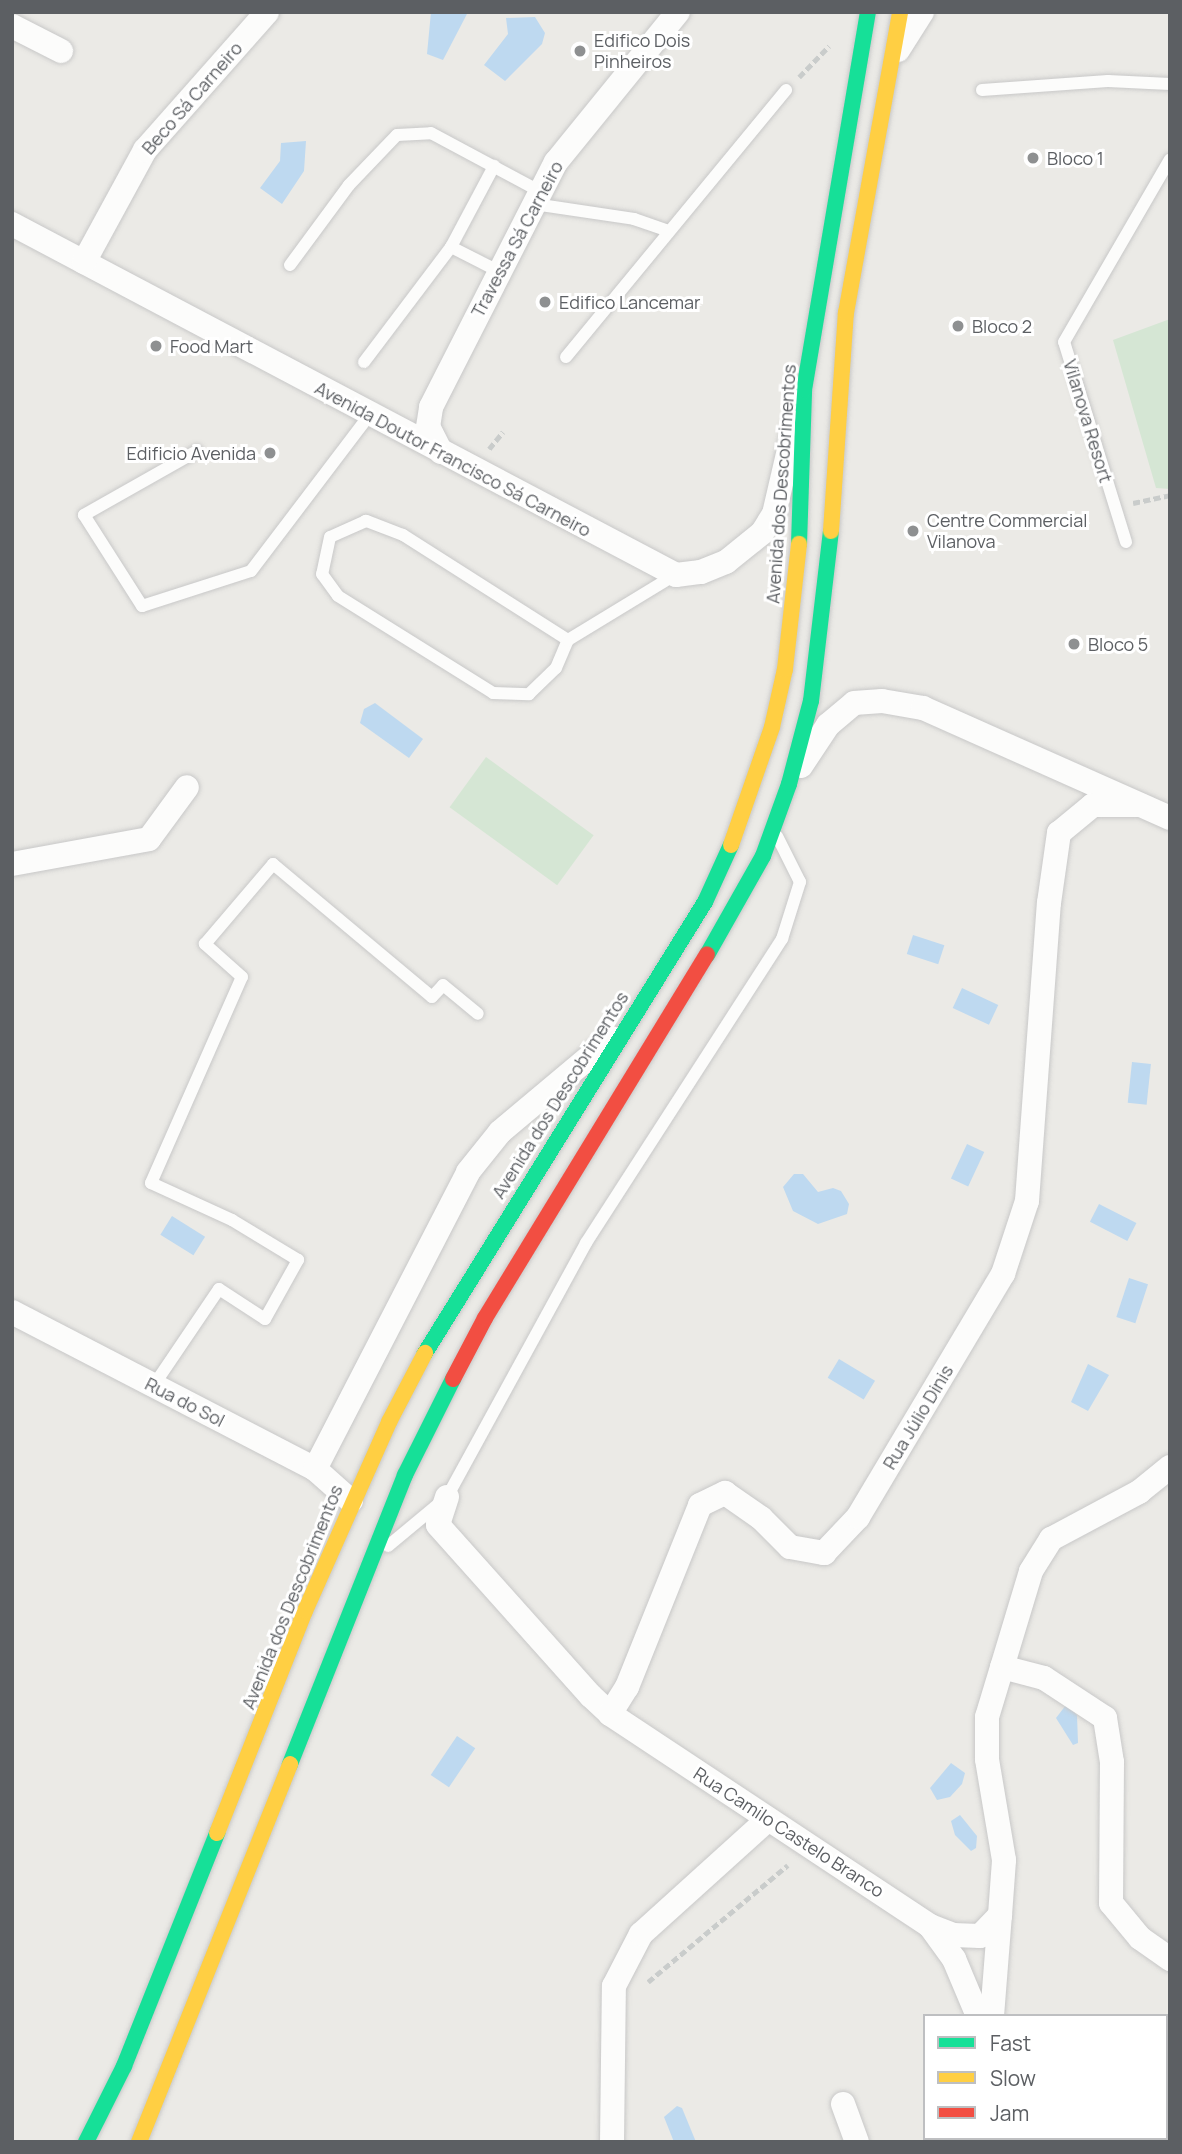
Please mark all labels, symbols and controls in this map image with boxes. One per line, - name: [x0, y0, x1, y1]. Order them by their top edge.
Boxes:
- place label: Edifico Dois Pinheiros: [594, 30, 690, 72]
- street label: Beco Sá Carneiro: [137, 37, 247, 159]
- marker: Edifico Dois Pinheiros: [572, 43, 588, 59]
- place label: Bloco 1: [1047, 147, 1104, 169]
- marker: Bloco 1: [1025, 150, 1041, 166]
- street label: Travessa Sá Carneiro: [467, 157, 567, 321]
- place label: Edifico Lancemar: [559, 291, 700, 313]
- marker: Edifico Lancemar: [537, 294, 553, 310]
- place label: Bloco 2: [972, 315, 1032, 337]
- marker: Bloco 2: [950, 318, 966, 334]
- place label: Food Mart: [170, 335, 253, 357]
- marker: Food Mart: [148, 338, 164, 354]
- street label: Vilanova Resort: [1059, 357, 1117, 485]
- street label: Avenida dos Descobrimentos: [762, 364, 800, 604]
- street label: Avenida Doutor Francisco Sá Carneiro: [311, 377, 595, 541]
- place label: Edificio Avenida: [127, 442, 256, 464]
- marker: Edificio Avenida: [262, 445, 278, 461]
- place label: Centre Commercial Vilanova: [927, 510, 1087, 552]
- marker: Centre Commercial Vilanova: [905, 523, 921, 539]
- place label: Bloco 5: [1088, 633, 1148, 655]
- marker: Bloco 5: [1066, 636, 1082, 652]
- street label: Avenida dos Descobrimentos: [487, 988, 633, 1202]
- street label: Rua Júlio Dinis: [878, 1361, 958, 1473]
- street label: Rua do Sol: [142, 1373, 228, 1431]
- street label: Avenida dos Descobrimentos: [237, 1482, 347, 1712]
- street label: Rua Camilo Castelo Branco: [690, 1762, 888, 1902]
- legend: [923, 2014, 1168, 2140]
- text: Fast: [990, 2029, 1031, 2057]
- text: Slow: [990, 2064, 1036, 2092]
- text: Jam: [990, 2099, 1029, 2127]

